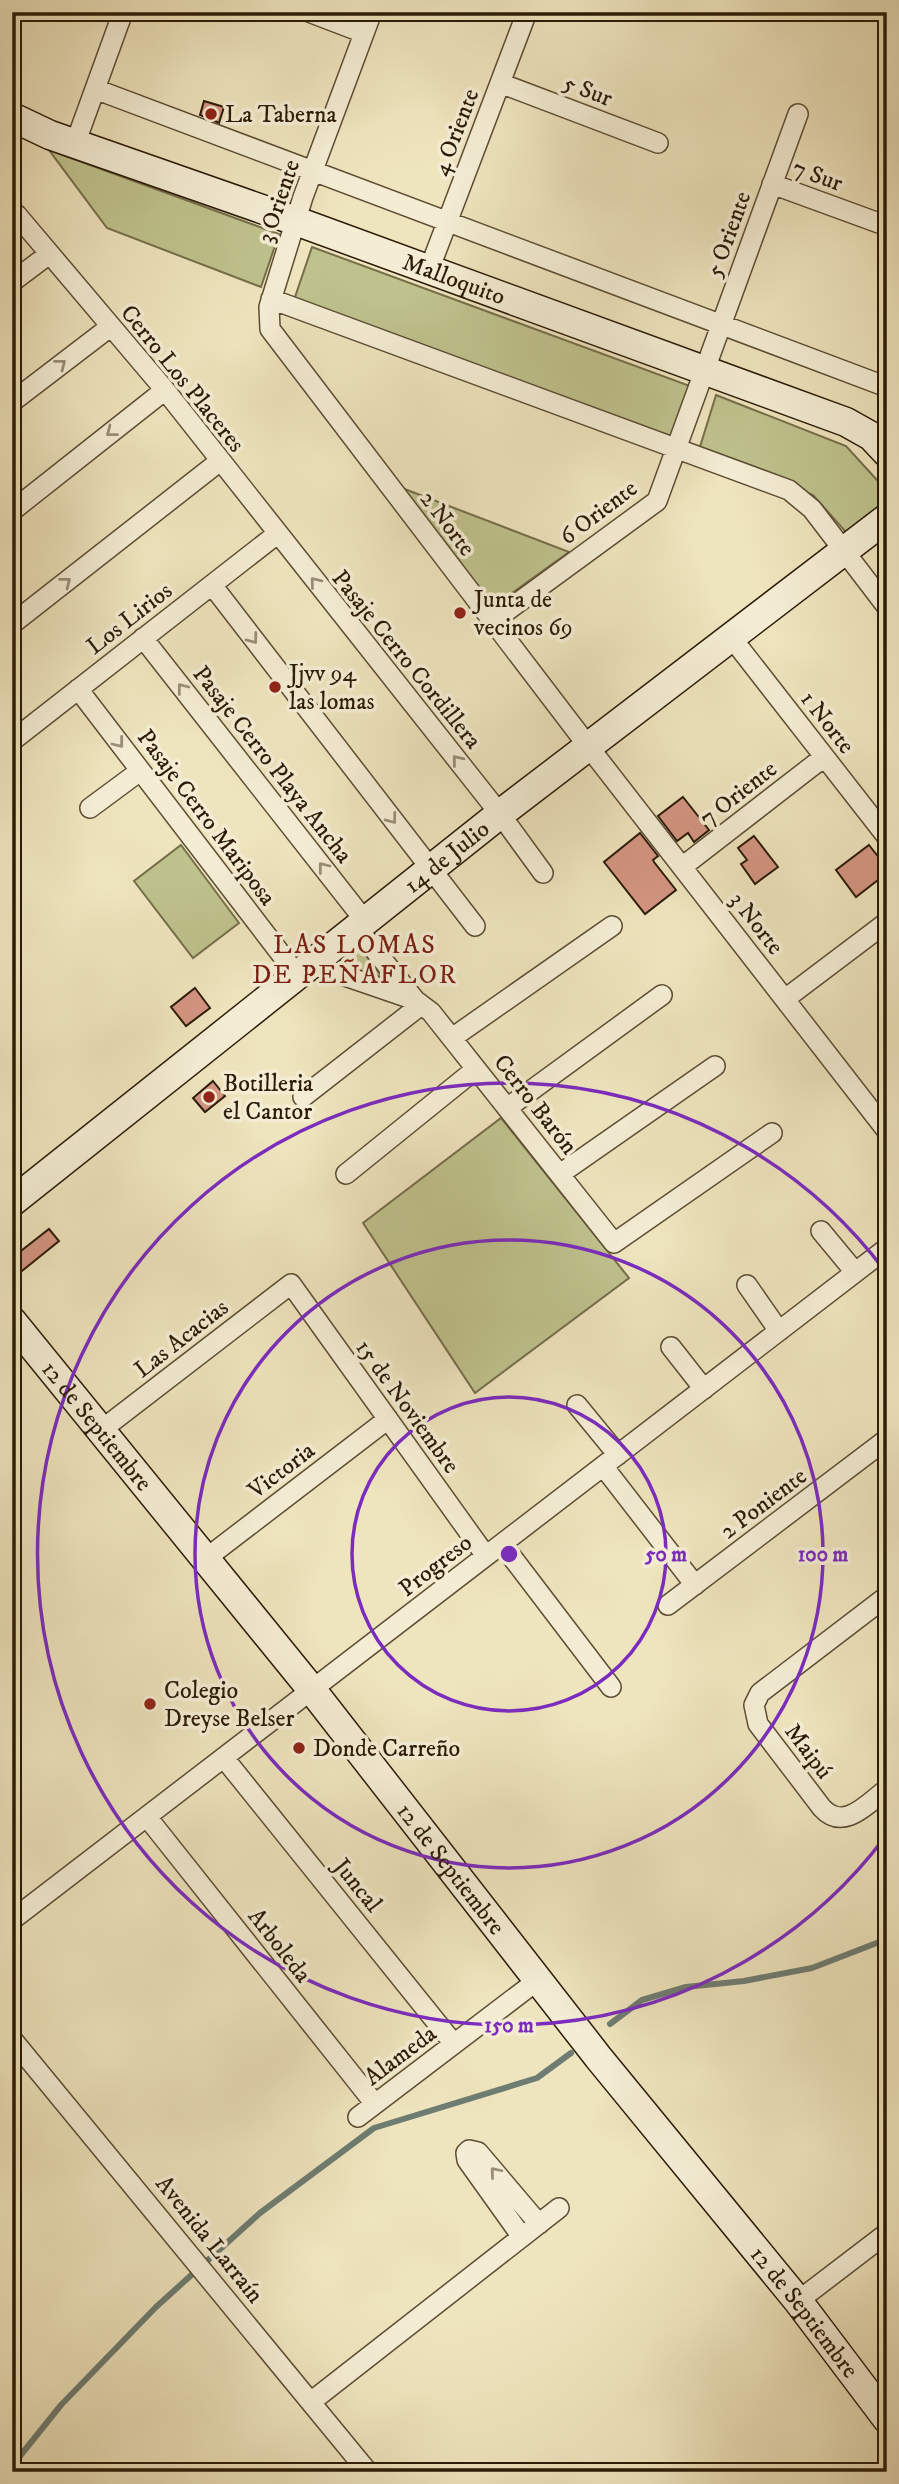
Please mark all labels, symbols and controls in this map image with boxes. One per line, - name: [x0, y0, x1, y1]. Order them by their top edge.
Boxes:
- street label: 5 Sur: [559, 68, 617, 114]
- street label: 4 Oriente: [426, 84, 486, 180]
- place label: La Taberna: [225, 100, 338, 130]
- marker: La Taberna: [203, 106, 219, 122]
- street label: 7 Sur: [789, 153, 847, 199]
- street label: 3 Oriente: [251, 156, 307, 247]
- street label: 5 Oriente: [700, 187, 758, 281]
- street label: Malloquito: [398, 247, 509, 312]
- street label: Cerro Los Placeres: [114, 299, 251, 458]
- one-way arrow: [53, 360, 66, 372]
- one-way arrow: [107, 424, 119, 437]
- street label: 6 Oriente: [554, 474, 644, 552]
- street label: 2 Norte: [413, 485, 482, 562]
- street label: Pasaje Cerro Cordillera: [325, 564, 488, 756]
- street label: Los Lirios: [81, 576, 178, 662]
- one-way arrow: [58, 577, 71, 590]
- one-way arrow: [311, 578, 324, 590]
- place label: Junta de vecinos 69: [472, 585, 573, 643]
- marker: Junta de vecinos 69: [452, 605, 468, 621]
- one-way arrow: [245, 631, 258, 644]
- place label: Jjvv 94 las lomas: [287, 659, 375, 717]
- street label: Pasaje Cerro Playa Ancha: [186, 660, 359, 870]
- marker: Jjvv 94 las lomas: [267, 679, 283, 695]
- one-way arrow: [178, 683, 191, 696]
- street label: 1 Norte: [793, 685, 861, 760]
- street label: Pasaje Cerro Mariposa: [130, 724, 283, 912]
- one-way arrow: [111, 735, 124, 748]
- street label: 7 Oriente: [694, 754, 783, 833]
- one-way arrow: [453, 756, 465, 769]
- one-way arrow: [383, 812, 396, 824]
- street label: 14 de Julio: [398, 814, 496, 900]
- one-way arrow: [318, 862, 331, 875]
- street label: 3 Norte: [722, 886, 790, 961]
- district label: LAS LOMAS DE PEÑAFLOR: [252, 929, 458, 992]
- street label: Cerro Barón: [487, 1048, 584, 1161]
- place label: Botilleria el Cantor: [223, 1069, 314, 1127]
- marker: Botilleria el Cantor: [201, 1089, 217, 1105]
- street label: Las Acacias: [129, 1293, 235, 1385]
- street label: 15 de Noviembre: [349, 1334, 466, 1479]
- street label: 12 de Septiembre: [35, 1355, 158, 1498]
- street label: Victoria: [241, 1435, 322, 1506]
- street label: 2 Poniente: [714, 1461, 813, 1546]
- street label: Progreso: [393, 1528, 478, 1604]
- centre of rings: [497, 1542, 521, 1566]
- text: 50 m: [644, 1542, 687, 1568]
- text: 100 m: [798, 1542, 848, 1568]
- place label: Colegio Dreyse Belser: [164, 1676, 295, 1734]
- marker: Colegio Dreyse Belser: [142, 1696, 158, 1712]
- street label: Maipú: [778, 1718, 839, 1785]
- place label: Donde Carreño: [313, 1734, 460, 1764]
- marker: Donde Carreño: [291, 1740, 307, 1756]
- street label: 12 de Septiembre: [390, 1797, 511, 1941]
- street label: Juncal: [325, 1851, 389, 1919]
- street label: Arboleda: [241, 1902, 318, 1989]
- text: 150 m: [484, 2013, 534, 2039]
- street label: Alameda: [359, 2018, 443, 2093]
- one-way arrow: [491, 2167, 503, 2180]
- street label: Avenida Larraín: [149, 2170, 270, 2310]
- street label: 12 de Septiembre: [743, 2240, 865, 2384]

